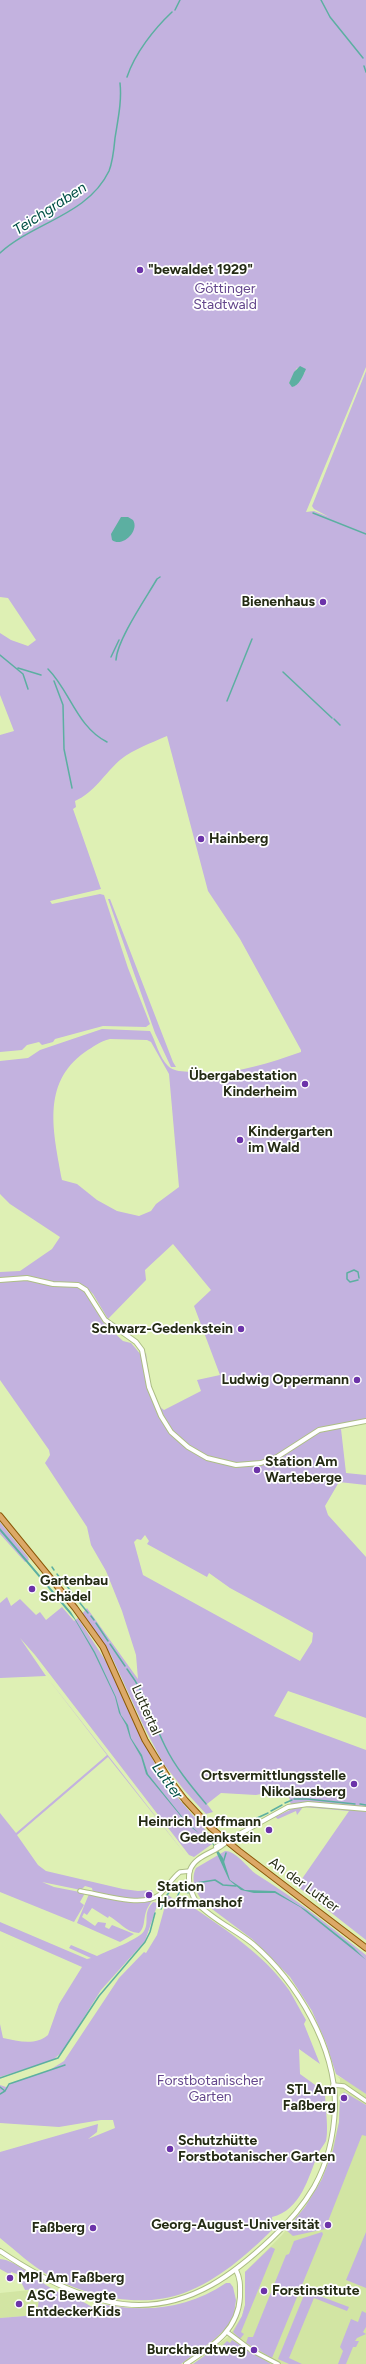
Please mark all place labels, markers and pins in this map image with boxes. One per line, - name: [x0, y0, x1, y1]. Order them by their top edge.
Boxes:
- place label: "bewaldet 1929": [148, 262, 253, 278]
- marker: "bewaldet 1929": [135, 265, 145, 275]
- place label: Bienenhaus: [241, 594, 315, 610]
- marker: Bienenhaus: [318, 597, 328, 607]
- place label: Hainberg: [209, 831, 268, 847]
- marker: Hainberg: [196, 834, 206, 844]
- place label: Übergabestation Kinderheim: [189, 1068, 297, 1100]
- marker: Übergabestation Kinderheim: [300, 1079, 310, 1089]
- place label: Kindergarten im Wald: [248, 1124, 333, 1156]
- marker: Kindergarten im Wald: [235, 1135, 245, 1145]
- place label: Schwarz-Gedenkstein: [91, 1321, 233, 1337]
- marker: Schwarz-Gedenkstein: [236, 1324, 246, 1334]
- place label: Ludwig Oppermann: [222, 1372, 349, 1388]
- marker: Ludwig Oppermann: [352, 1375, 362, 1385]
- place label: Station Am Warteberge: [265, 1454, 342, 1486]
- marker: Station Am Warteberge: [252, 1465, 262, 1475]
- place label: Gartenbau Schädel: [40, 1573, 108, 1606]
- marker: Gartenbau Schädel: [27, 1584, 37, 1594]
- place label: Ortsvermittlungsstelle Nikolausberg: [201, 1768, 346, 1800]
- marker: Ortsvermittlungsstelle Nikolausberg: [349, 1779, 359, 1789]
- place label: Heinrich Hoffmann Gedenkstein: [138, 1814, 261, 1846]
- marker: Heinrich Hoffmann Gedenkstein: [264, 1825, 274, 1835]
- place label: Station Hoffmanshof: [157, 1879, 242, 1912]
- marker: Station Hoffmanshof: [144, 1890, 154, 1900]
- place label: STL Am Faßberg: [283, 2082, 336, 2114]
- marker: STL Am Faßberg: [339, 2093, 349, 2103]
- place label: Schutzhütte Forstbotanischer Garten: [178, 2133, 335, 2166]
- marker: Schutzhütte Forstbotanischer Garten: [165, 2144, 175, 2154]
- place label: Georg-August-Universität: [151, 2217, 320, 2233]
- place label: Faßberg: [32, 2220, 85, 2236]
- marker: Georg-August-Universität: [323, 2220, 333, 2230]
- marker: Faßberg: [88, 2223, 98, 2233]
- place label: MPI Am Faßberg: [18, 2270, 124, 2286]
- marker: MPI Am Faßberg: [5, 2273, 15, 2283]
- place label: Forstinstitute: [272, 2283, 360, 2299]
- marker: Forstinstitute: [259, 2286, 269, 2296]
- place label: ASC Bewegte EntdeckerKids: [27, 2288, 121, 2320]
- marker: ASC Bewegte EntdeckerKids: [14, 2299, 24, 2309]
- place label: Burckhardtweg: [147, 2342, 246, 2358]
- marker: Burckhardtweg: [249, 2345, 259, 2355]

